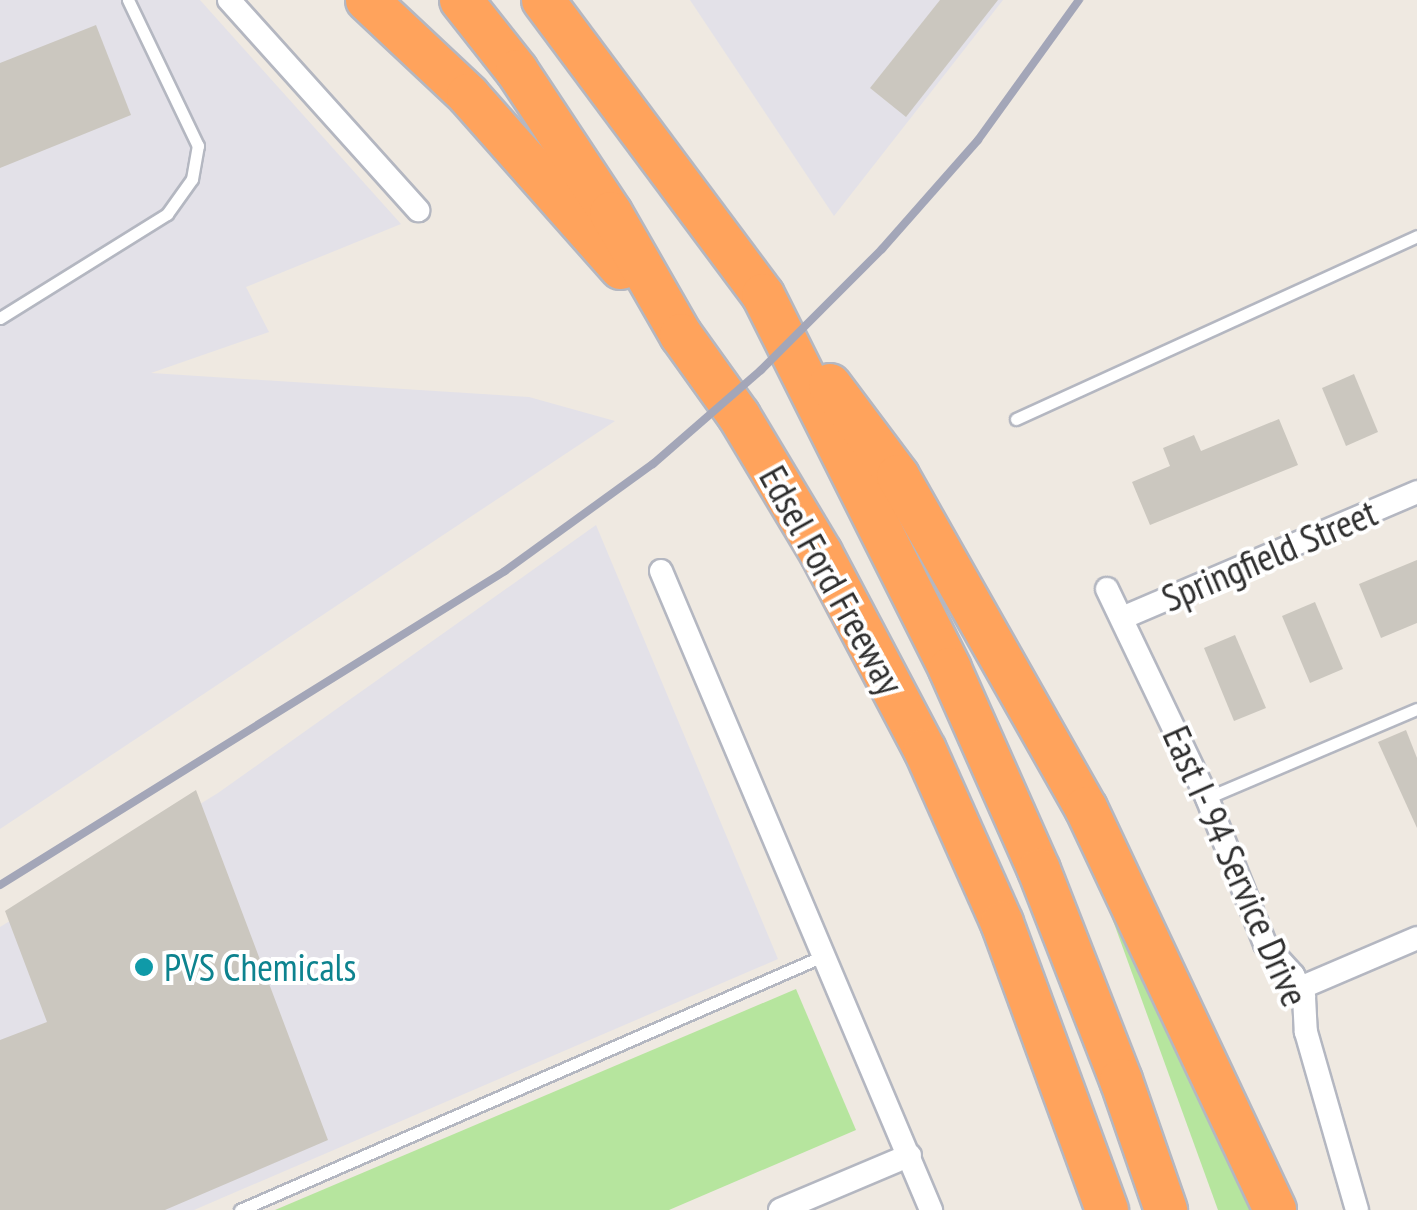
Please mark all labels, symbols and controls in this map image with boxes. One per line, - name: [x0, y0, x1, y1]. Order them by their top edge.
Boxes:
- street label: Edsel Ford Freeway: [750, 458, 914, 702]
- street label: Springfield Street: [1155, 489, 1383, 621]
- street label: East I- 94 Service Drive: [1153, 718, 1319, 1014]
- place label: PVS Chemicals: [164, 944, 356, 990]
- marker: PVS Chemicals: [133, 956, 155, 978]

